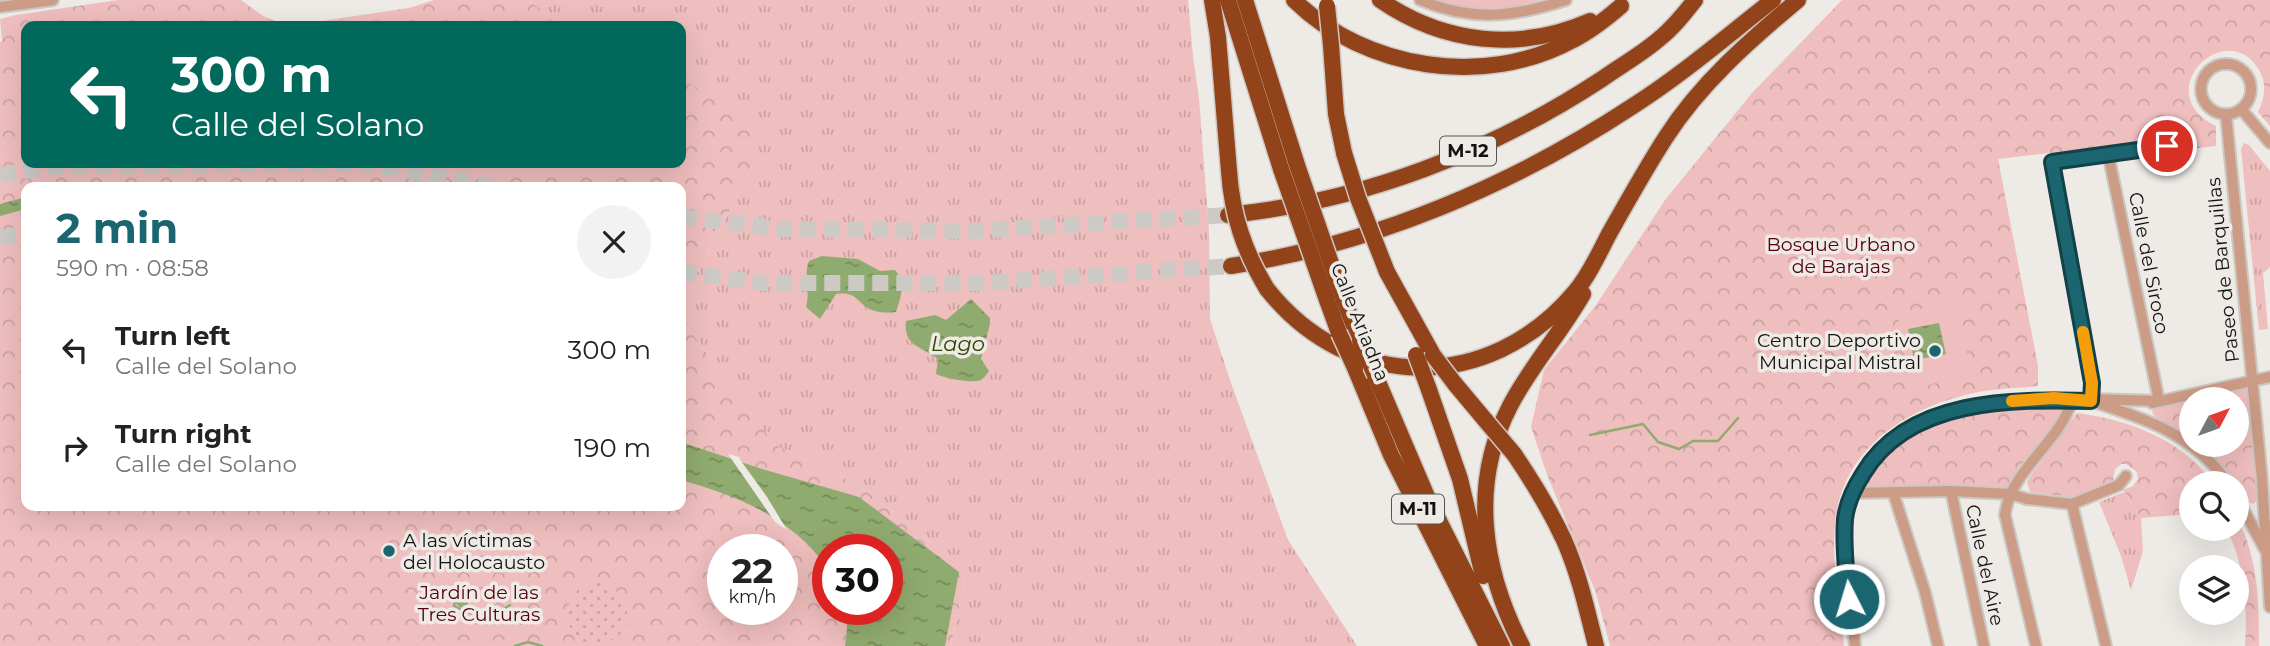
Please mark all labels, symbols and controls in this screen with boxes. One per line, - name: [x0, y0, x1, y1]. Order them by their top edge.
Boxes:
- text: 300 m: [171, 45, 332, 104]
- icon: left: [56, 49, 147, 140]
- text: Calle del Solano: [171, 105, 424, 144]
- pin: [2137, 116, 2197, 176]
- icon: arrive: [2148, 127, 2186, 165]
- road number: M-12: [1440, 136, 1496, 166]
- street label: Paseo de Barquillas: [2202, 176, 2244, 364]
- street label: Calle del Siroco: [2124, 190, 2174, 336]
- text: 2 min: [56, 202, 178, 254]
- button: close: [577, 205, 651, 279]
- park label: Bosque Urbano de Barajas: [1767, 233, 1916, 278]
- text: 590 m · 08:58: [56, 254, 209, 282]
- street label: Calle Ariadna: [1326, 259, 1394, 385]
- text: Turn left: [115, 320, 231, 352]
- place label: Centro Deportivo Municipal Mistral: [1757, 329, 1921, 374]
- icon: left: [56, 331, 94, 369]
- water label: Lago: [931, 331, 985, 356]
- text: 300 m: [568, 334, 651, 366]
- marker: Centro Deportivo Municipal Mistral: [1927, 343, 1943, 359]
- text: Calle del Solano: [115, 352, 297, 380]
- north arrow: [2179, 387, 2249, 457]
- map controls: [2179, 387, 2249, 625]
- text: Turn right: [115, 418, 251, 450]
- icon: right: [56, 429, 94, 467]
- text: 190 m: [574, 432, 651, 464]
- text: Calle del Solano: [115, 450, 297, 478]
- button: search: [2179, 471, 2249, 541]
- road number: M-11: [1392, 494, 1444, 524]
- street label: Calle del Aire: [1961, 502, 2009, 628]
- place label: A las víctimas del Holocausto: [403, 529, 545, 574]
- speed limit sign: 30: [812, 534, 903, 625]
- marker: A las víctimas del Holocausto: [381, 543, 397, 559]
- text: 22: [732, 549, 773, 592]
- button: layers: [2179, 555, 2249, 625]
- position arrow: [1812, 562, 1886, 636]
- park label: Jardín de las Tres Culturas: [418, 581, 540, 626]
- text: km/h: [728, 586, 777, 608]

